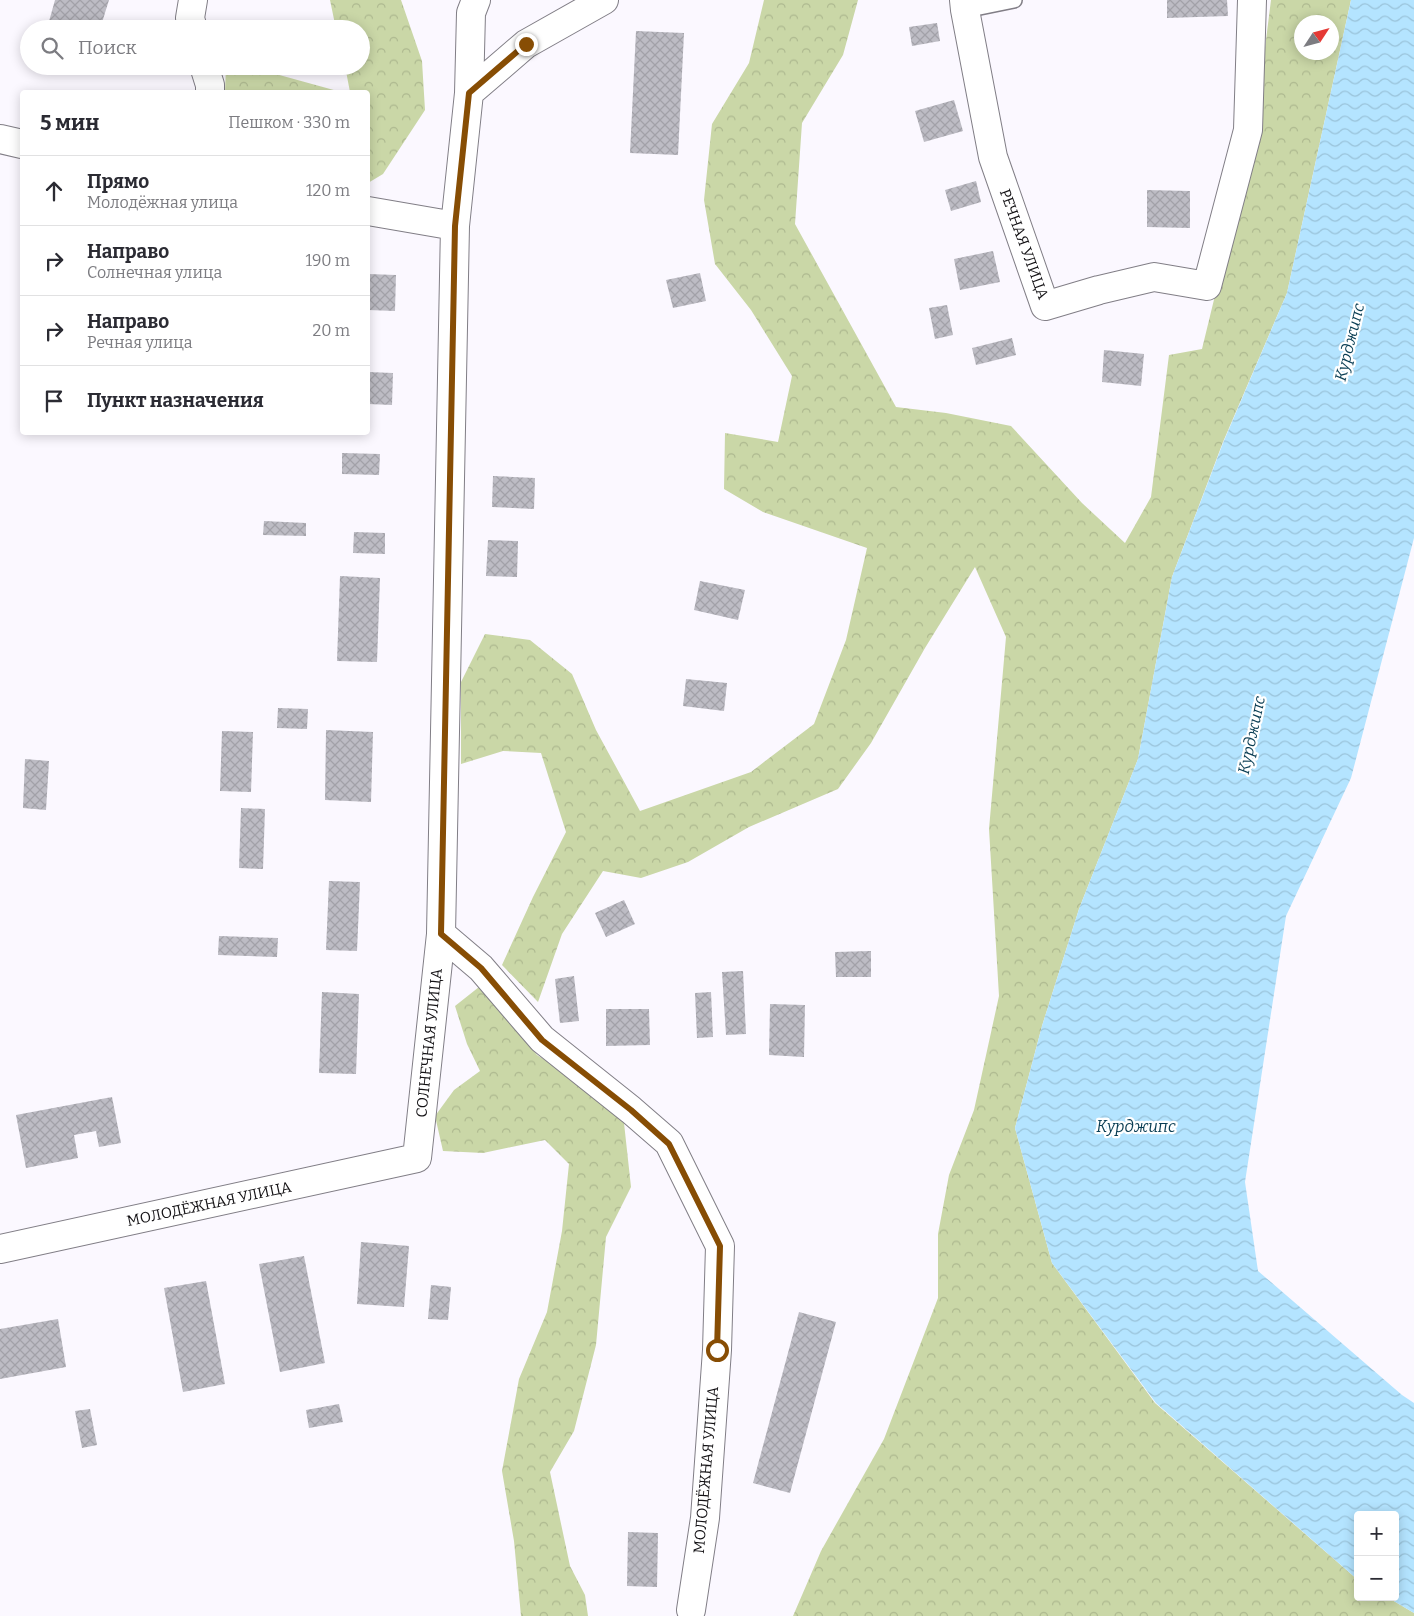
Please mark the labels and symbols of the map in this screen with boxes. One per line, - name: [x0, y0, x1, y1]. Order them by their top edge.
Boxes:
- north arrow: [1294, 15, 1339, 60]
- route end: [515, 33, 538, 56]
- street label: РЕЧНАЯ УЛИЦА: [996, 186, 1052, 302]
- water label: Курджипс: [1331, 301, 1368, 383]
- water label: Курджипс: [1234, 694, 1269, 776]
- street label: СОЛНЕЧНАЯ УЛИЦА: [412, 967, 446, 1119]
- water label: Курджипс: [1096, 1117, 1176, 1136]
- street label: МОЛОДЁЖНАЯ УЛИЦА: [125, 1178, 293, 1230]
- route start: [706, 1339, 729, 1362]
- street label: МОЛОДЁЖНАЯ УЛИЦА: [690, 1385, 722, 1554]

